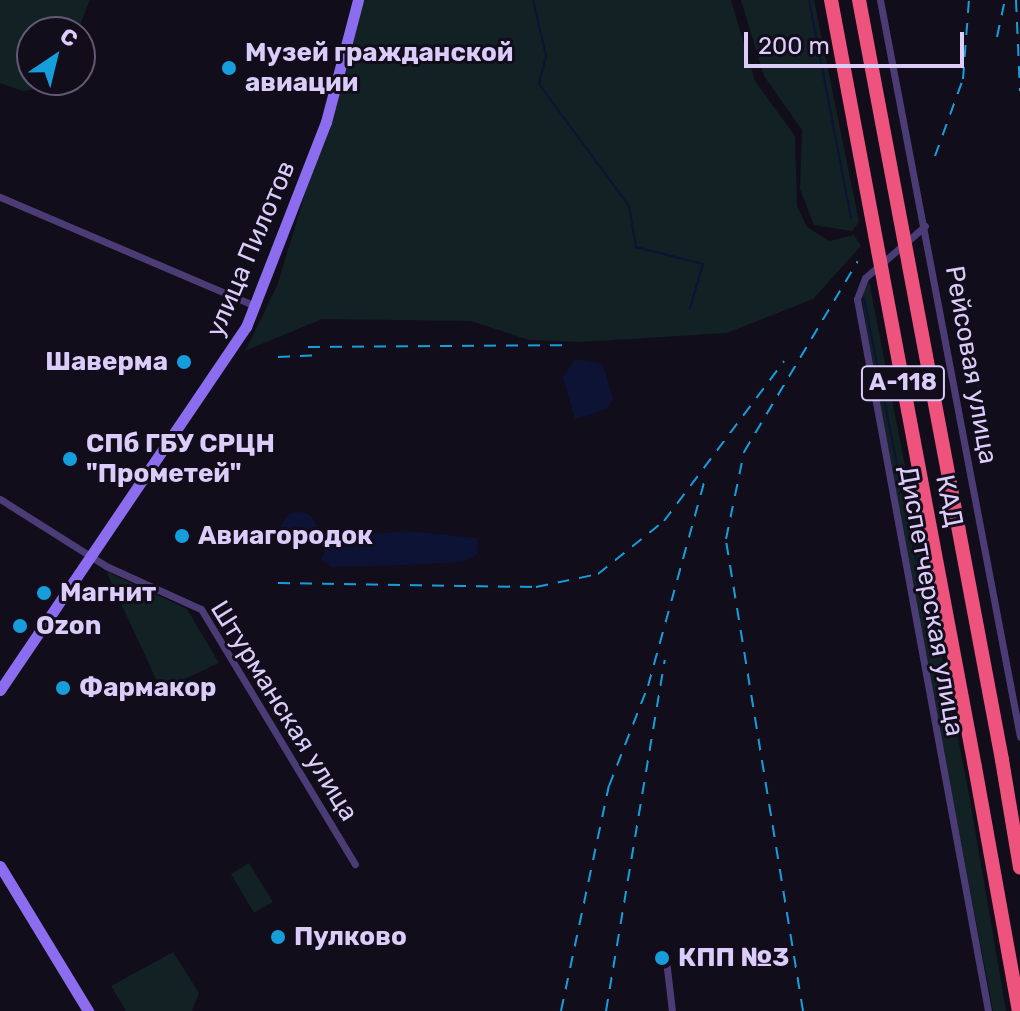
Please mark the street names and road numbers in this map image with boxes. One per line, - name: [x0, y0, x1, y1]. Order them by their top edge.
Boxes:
- street label: улица Пилотов: [200, 156, 302, 342]
- street label: Рейсовая улица: [938, 264, 1004, 466]
- road number: А-118: [859, 363, 947, 403]
- street label: Диспетчерская улица: [892, 463, 970, 739]
- street label: КАД: [929, 472, 969, 530]
- street label: Штурманская улица: [204, 595, 364, 827]

